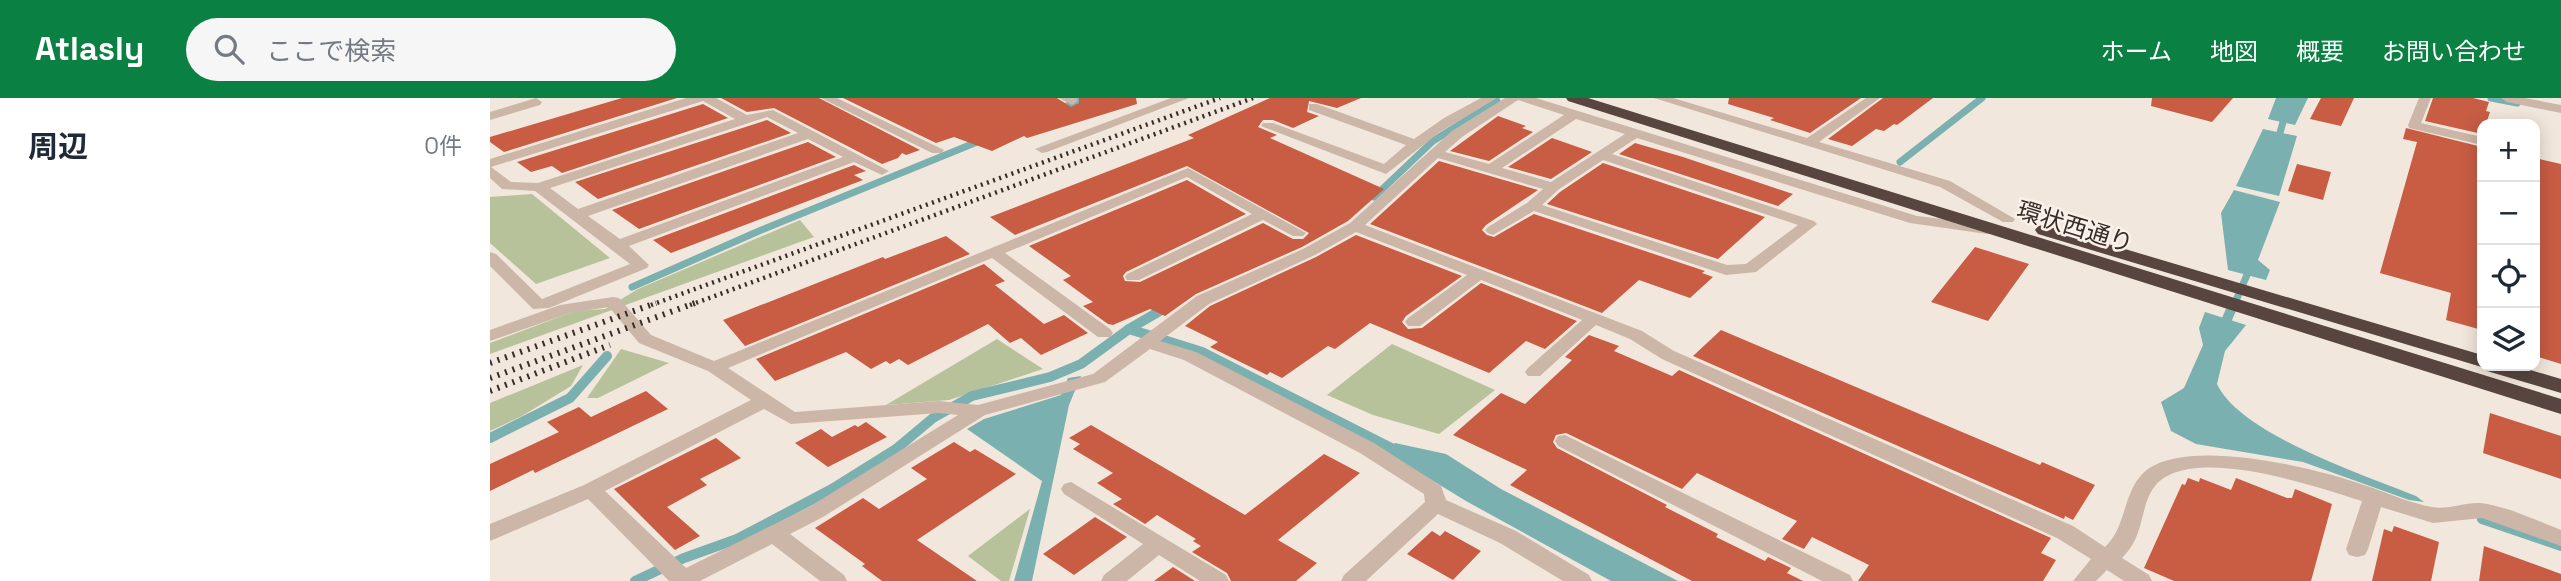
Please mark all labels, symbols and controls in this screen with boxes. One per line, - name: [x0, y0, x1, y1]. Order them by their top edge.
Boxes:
- search box: [186, 18, 676, 81]
- text: Atlasly: [35, 28, 144, 70]
- icon: search: [210, 30, 248, 68]
- text: ここで検索: [266, 34, 396, 68]
- text: ホーム: [2101, 36, 2172, 67]
- text: 地図: [2210, 36, 2258, 67]
- text: 概要: [2296, 36, 2344, 67]
- text: お問い合わせ: [2382, 36, 2526, 67]
- map controls: [2477, 119, 2540, 371]
- button: +: [2477, 119, 2540, 182]
- text: 周辺: [28, 127, 88, 166]
- text: 0件: [424, 131, 462, 161]
- button: −: [2477, 182, 2540, 245]
- street label: 環状西通り: [2013, 194, 2137, 259]
- button: locate: [2477, 245, 2540, 308]
- button: layers: [2477, 308, 2540, 371]

